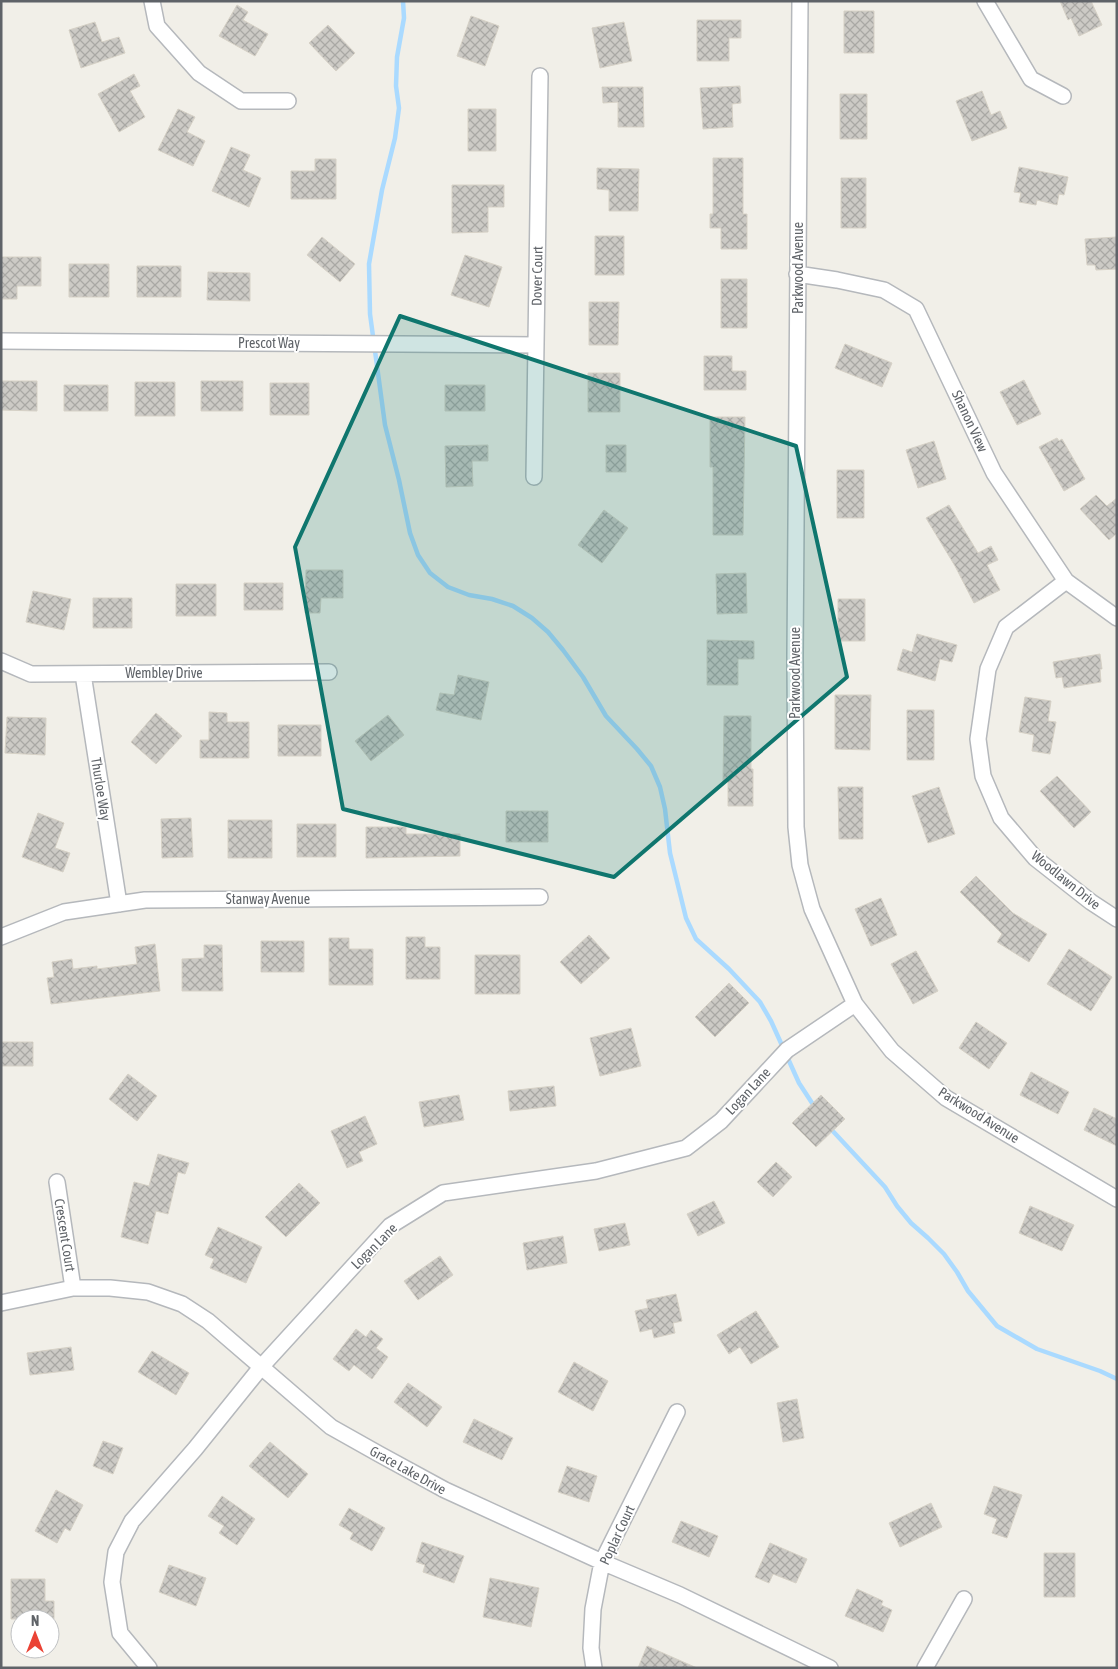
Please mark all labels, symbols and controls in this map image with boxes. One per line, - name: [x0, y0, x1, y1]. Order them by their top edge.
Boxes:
- street label: Parkwood Avenue: [790, 222, 806, 314]
- street label: Dover Court: [528, 246, 546, 306]
- street label: Prescot Way: [238, 335, 300, 351]
- street label: Shanon View: [949, 388, 991, 455]
- street label: Parkwood Avenue: [787, 627, 803, 719]
- street label: Wembley Drive: [125, 665, 203, 681]
- street label: Thurloe Way: [88, 756, 114, 822]
- street label: Woodlawn Drive: [1028, 847, 1104, 913]
- street label: Stanway Avenue: [226, 891, 310, 907]
- street label: Logan Lane: [722, 1064, 774, 1118]
- street label: Parkwood Avenue: [936, 1084, 1022, 1146]
- street label: Crescent Court: [51, 1197, 79, 1273]
- street label: Logan Lane: [348, 1220, 400, 1272]
- street label: Grace Lake Drive: [367, 1443, 449, 1497]
- street label: Poplar Court: [596, 1503, 638, 1567]
- north arrow: [10, 1609, 60, 1659]
- text: N: [31, 1613, 39, 1629]

